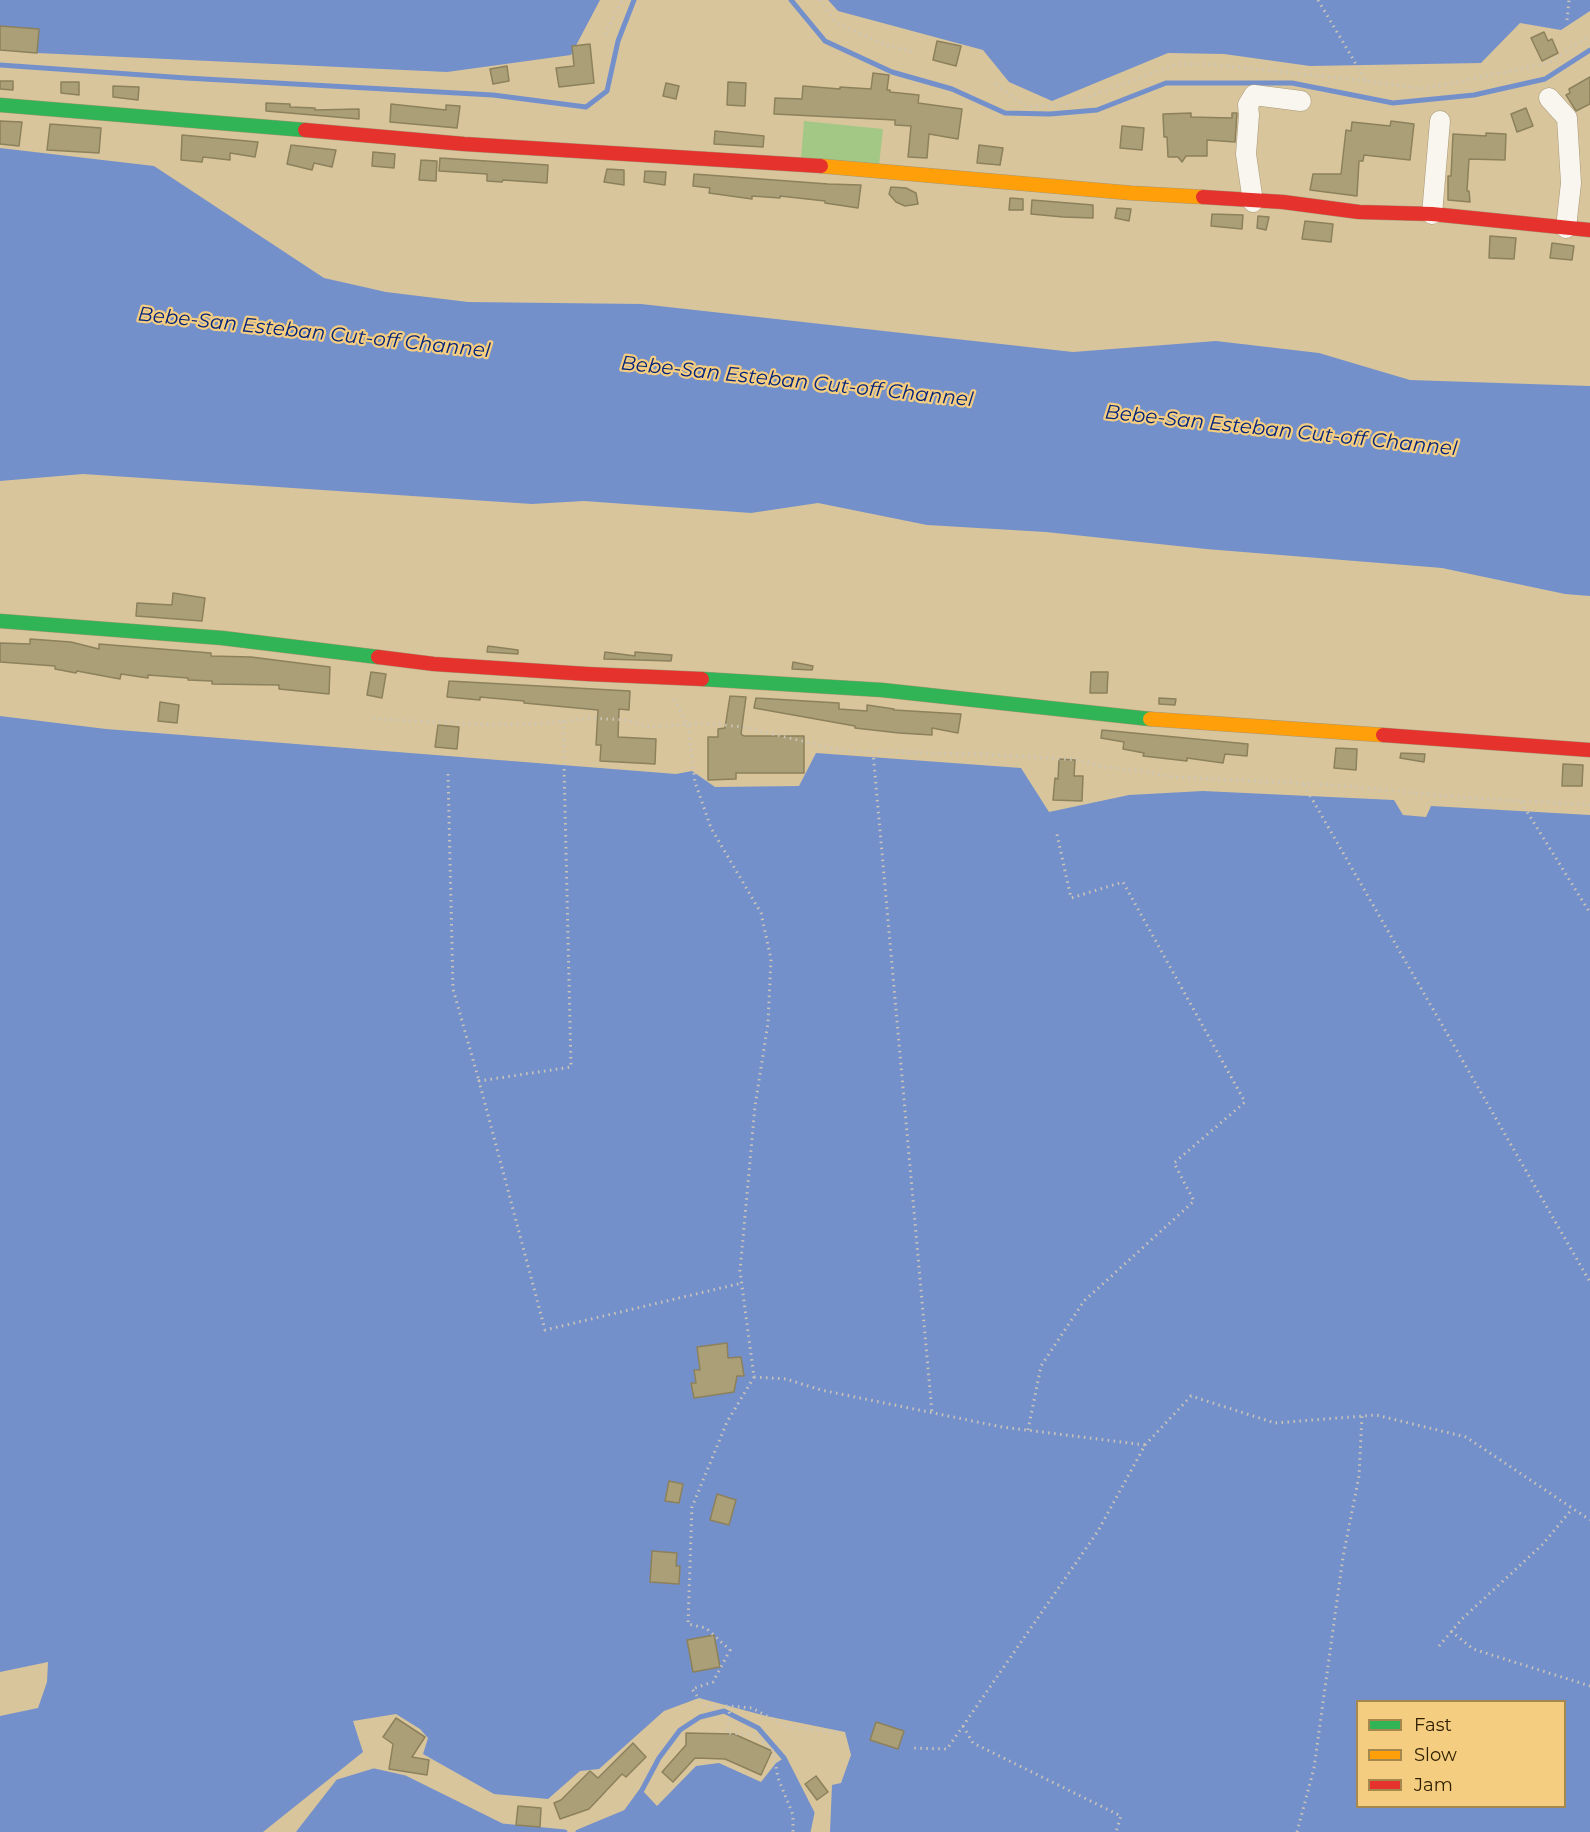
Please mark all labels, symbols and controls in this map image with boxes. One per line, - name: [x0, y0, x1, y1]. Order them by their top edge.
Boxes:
- water label: Bebe-San Esteban Cut-off Channel: [137, 303, 491, 363]
- water label: Bebe-San Esteban Cut-off Channel: [620, 352, 974, 412]
- water label: Bebe-San Esteban Cut-off Channel: [1104, 401, 1458, 461]
- legend: [1356, 1700, 1566, 1808]
- text: Fast: [1414, 1714, 1452, 1736]
- text: Slow: [1414, 1744, 1457, 1766]
- text: Jam: [1414, 1774, 1453, 1796]

